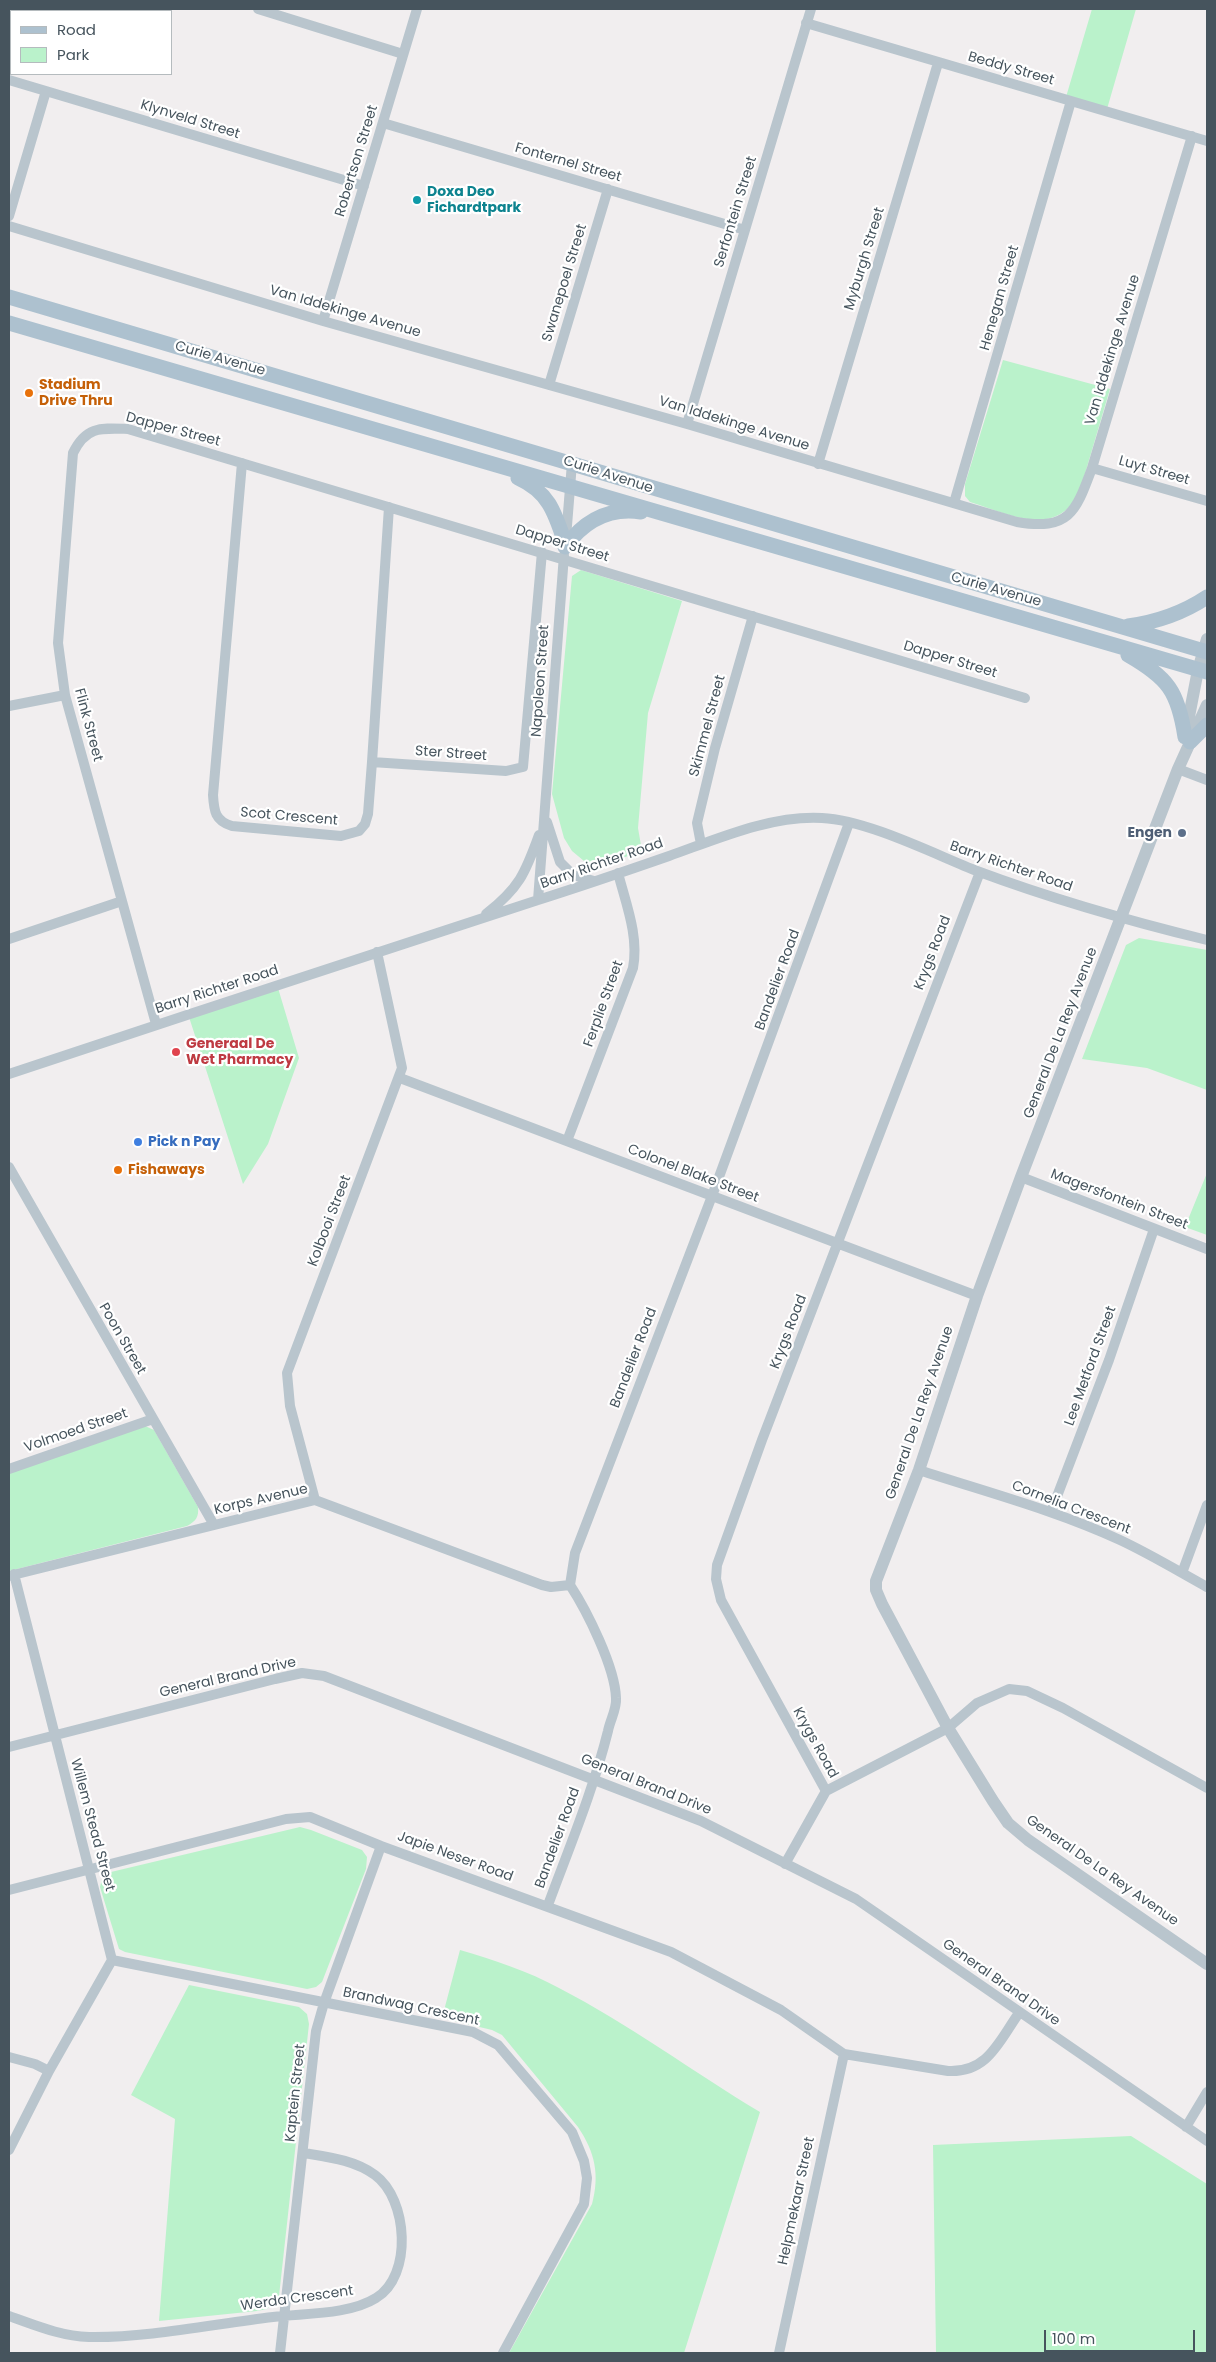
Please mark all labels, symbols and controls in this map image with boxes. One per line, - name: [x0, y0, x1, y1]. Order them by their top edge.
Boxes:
- legend: [10, 10, 172, 75]
- text: Road: [57, 19, 96, 40]
- text: Park: [57, 44, 89, 65]
- street label: Beddy Street: [966, 49, 1056, 89]
- street label: Klynveld Street: [138, 97, 242, 143]
- street label: Robertson Street: [332, 103, 382, 219]
- street label: Fonternel Street: [513, 140, 623, 186]
- street label: Serfontein Street: [711, 154, 761, 270]
- place label: Doxa Deo Fichardtpark: [427, 184, 521, 216]
- marker: Doxa Deo Fichardtpark: [411, 194, 423, 206]
- street label: Myburgh Street: [841, 206, 889, 312]
- street label: Swanepoel Street: [539, 222, 591, 344]
- street label: Henegan Street: [977, 243, 1023, 353]
- street label: Van Iddekinge Avenue: [1082, 273, 1144, 427]
- street label: Van Iddekinge Avenue: [267, 282, 423, 342]
- street label: Curie Avenue: [173, 338, 267, 380]
- place label: Stadium Drive Thru: [39, 377, 113, 410]
- marker: Stadium Drive Thru: [23, 387, 35, 399]
- street label: Van Iddekinge Avenue: [657, 393, 811, 455]
- street label: Dapper Street: [124, 409, 222, 451]
- street label: Curie Avenue: [561, 453, 655, 497]
- street label: Luyt Street: [1117, 453, 1191, 489]
- street label: Dapper Street: [513, 522, 611, 566]
- street label: Curie Avenue: [949, 569, 1043, 611]
- street label: Napoleon Street: [529, 624, 553, 738]
- street label: Dapper Street: [901, 638, 999, 682]
- street label: Skimmel Street: [686, 673, 730, 779]
- street label: Flink Street: [70, 687, 106, 763]
- street label: Ster Street: [415, 743, 487, 765]
- street label: Scot Crescent: [240, 804, 338, 830]
- place label: Engen: [1127, 825, 1172, 841]
- marker: Engen: [1176, 827, 1188, 839]
- street label: Barry Richter Road: [538, 835, 666, 893]
- street label: Barry Richter Road: [947, 838, 1075, 896]
- street label: Krygs Road: [911, 913, 955, 993]
- street label: Bandelier Road: [752, 927, 804, 1033]
- street label: General De La Rey Avenue: [1021, 945, 1101, 1121]
- street label: Ferplie Street: [581, 959, 627, 1049]
- street label: Barry Richter Road: [153, 962, 281, 1018]
- place label: Generaal De Wet Pharmacy: [186, 1036, 293, 1068]
- marker: Generaal De Wet Pharmacy: [170, 1046, 182, 1058]
- place label: Pick n Pay: [148, 1134, 220, 1150]
- marker: Pick n Pay: [132, 1136, 144, 1148]
- street label: Colonel Blake Street: [625, 1141, 761, 1207]
- place label: Fishaways: [128, 1162, 205, 1178]
- marker: Fishaways: [112, 1164, 124, 1176]
- street label: Magersfontein Street: [1048, 1166, 1190, 1234]
- street label: Kolbooi Street: [305, 1173, 355, 1269]
- street label: Krygs Road: [767, 1292, 811, 1372]
- street label: Poon Street: [95, 1300, 149, 1378]
- street label: Lee Metford Street: [1062, 1304, 1120, 1428]
- street label: Bandelier Road: [607, 1305, 661, 1411]
- street label: General De La Rey Avenue: [882, 1324, 958, 1502]
- street label: Volmoed Street: [22, 1405, 130, 1457]
- street label: Cornelia Crescent: [1009, 1478, 1133, 1538]
- street label: Korps Avenue: [213, 1481, 309, 1519]
- street label: General Brand Drive: [158, 1654, 298, 1702]
- street label: Krygs Road: [789, 1705, 841, 1781]
- street label: General Brand Drive: [578, 1751, 714, 1819]
- street label: Willem Stead Street: [66, 1757, 118, 1893]
- street label: Bandelier Road: [532, 1785, 584, 1891]
- street label: General De La Rey Avenue: [1023, 1812, 1181, 1930]
- street label: Japie Neser Road: [395, 1828, 515, 1886]
- street label: General Brand Drive: [939, 1936, 1063, 2030]
- street label: Brandwag Crescent: [341, 1984, 481, 2030]
- street label: Kaptein Street: [283, 2043, 309, 2143]
- street label: Helpmekaar Street: [775, 2135, 819, 2267]
- street label: Werda Crescent: [240, 2283, 354, 2315]
- scale bar: [1046, 2320, 1197, 2352]
- text: 100 m: [1052, 2328, 1095, 2349]

